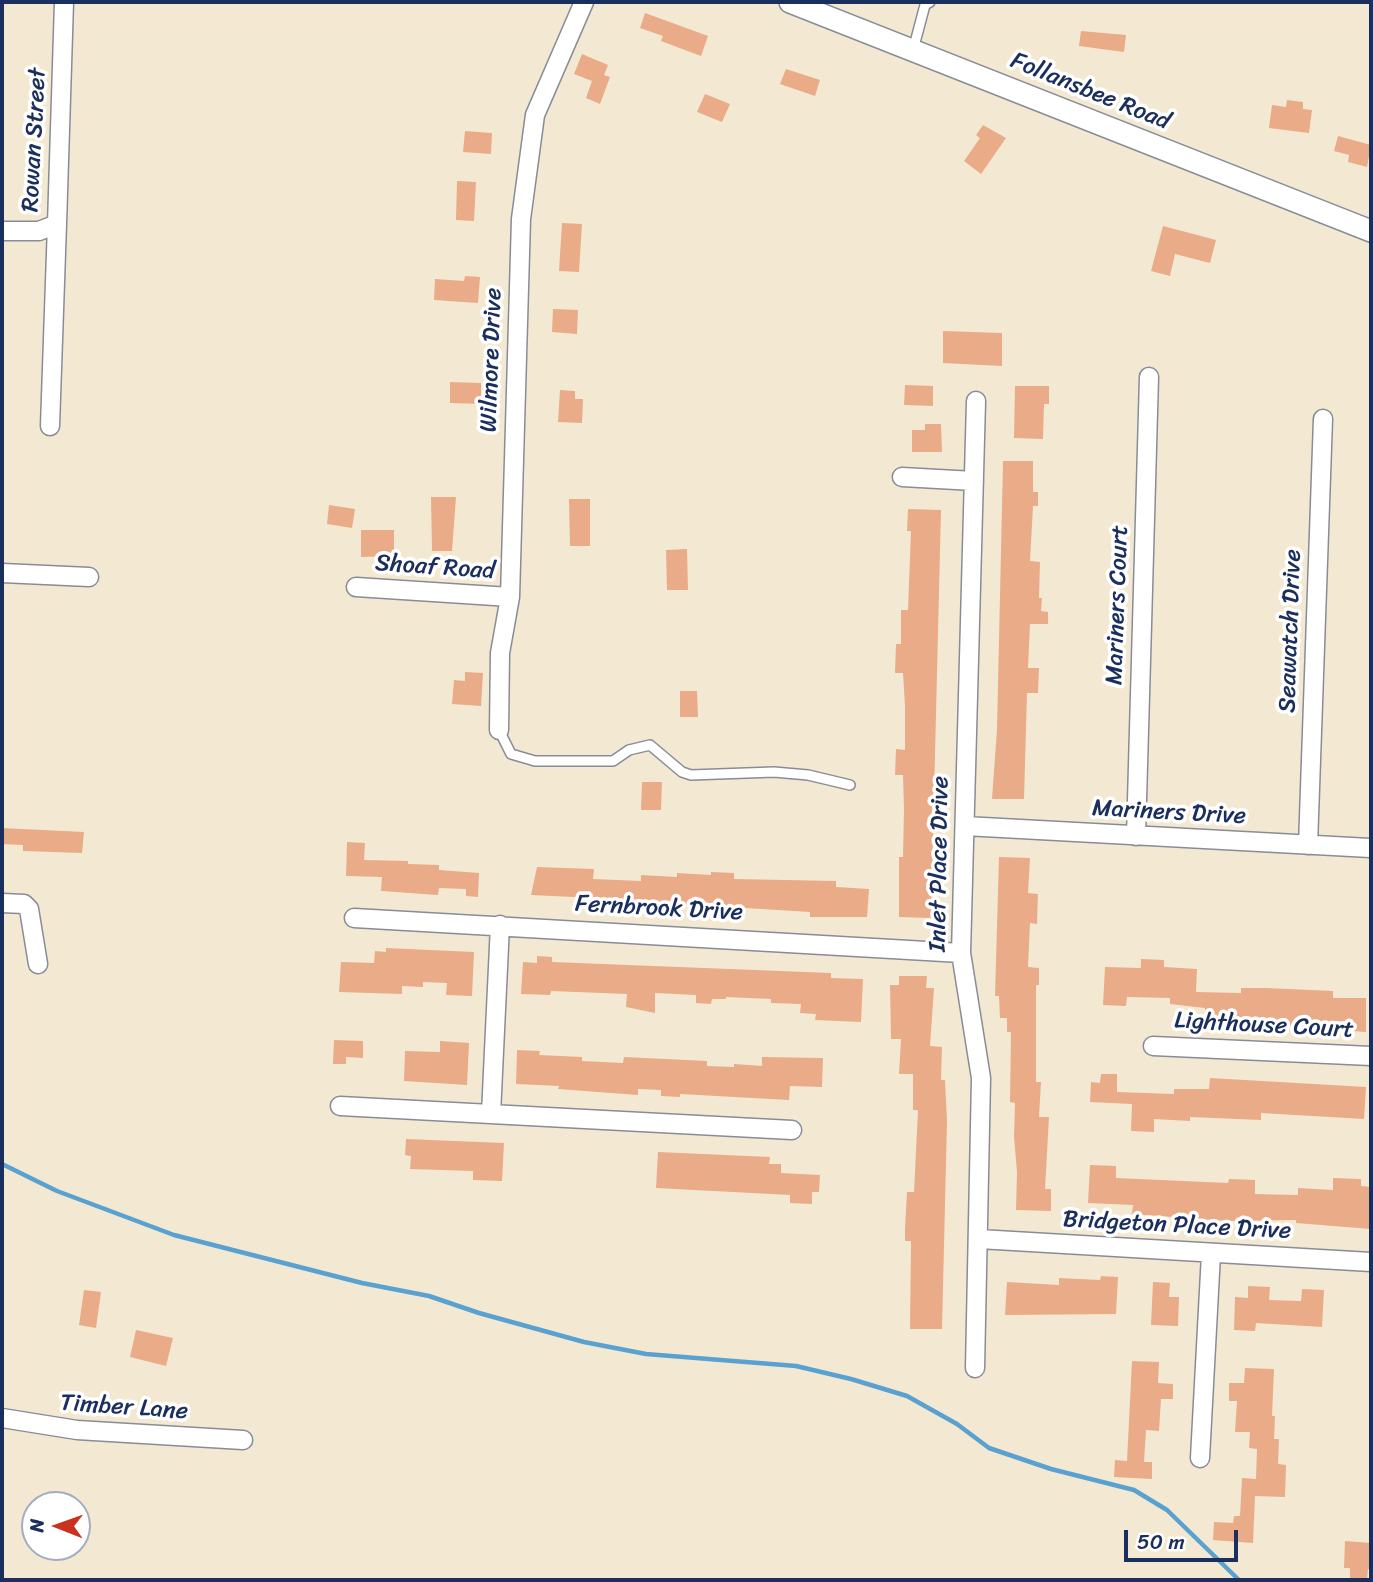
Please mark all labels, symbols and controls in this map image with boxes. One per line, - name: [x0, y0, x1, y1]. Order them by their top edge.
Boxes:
- street label: Follansbee Road: [1006, 47, 1174, 137]
- street label: Rowan Street: [17, 67, 53, 213]
- street label: Wilmore Drive: [475, 287, 509, 433]
- street label: Mariners Court: [1101, 525, 1135, 685]
- street label: Shoaf Road: [374, 549, 496, 587]
- street label: Seawatch Drive: [1274, 549, 1308, 713]
- street label: Inlet Place Drive: [924, 776, 956, 952]
- street label: Mariners Drive: [1091, 795, 1247, 831]
- street label: Fernbrook Drive: [574, 890, 744, 928]
- street label: Lighthouse Court: [1174, 1007, 1354, 1045]
- street label: Bridgeton Place Drive: [1062, 1206, 1292, 1246]
- street label: Timber Lane: [59, 1389, 189, 1427]
- north arrow: [21, 1491, 91, 1561]
- scale bar: [1128, 1516, 1242, 1560]
- text: N: [20, 1519, 53, 1533]
- text: 50 m: [1137, 1523, 1185, 1561]

